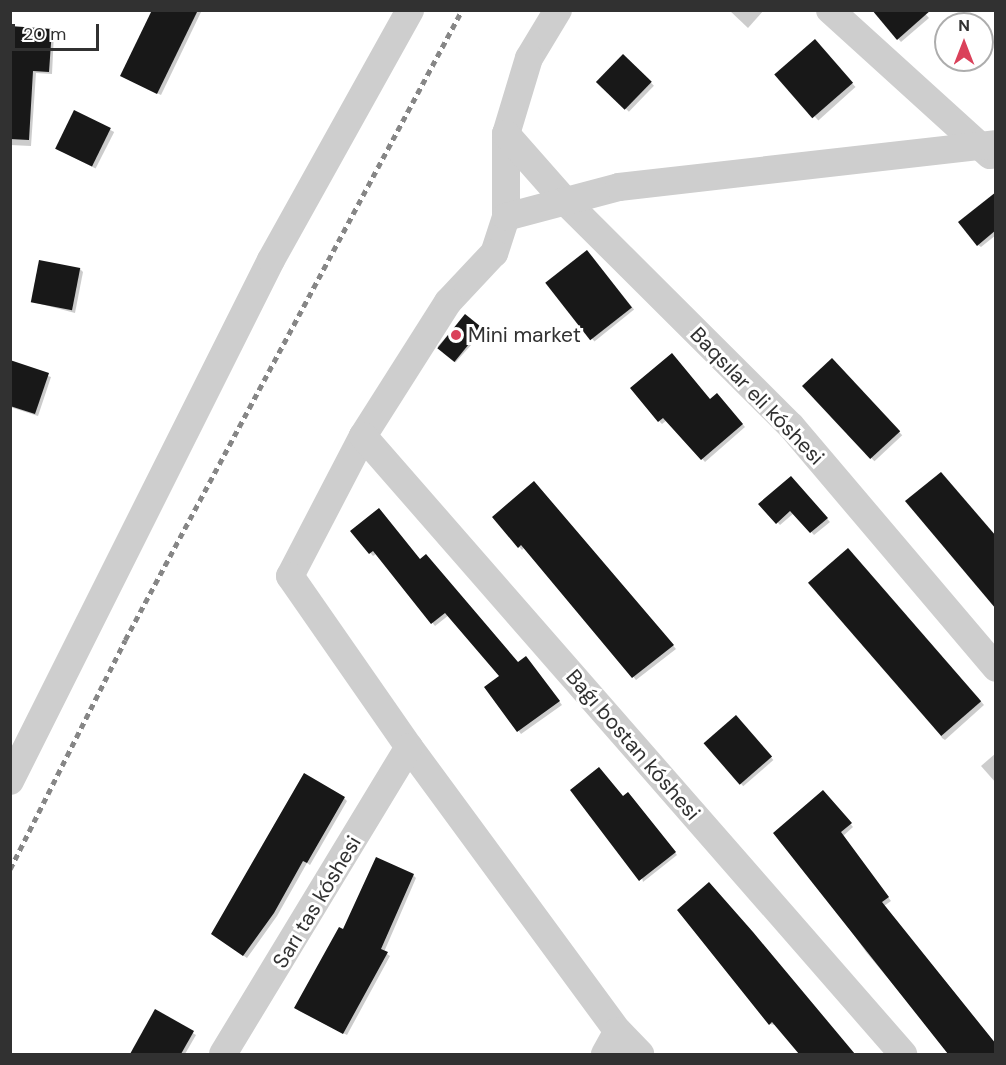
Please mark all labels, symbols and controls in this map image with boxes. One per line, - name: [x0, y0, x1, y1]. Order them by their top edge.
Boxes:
- scale bar: [15, 12, 102, 50]
- north arrow: [934, 12, 994, 72]
- text: N: [958, 15, 970, 36]
- text: 20 m: [23, 22, 66, 46]
- place label: Mini market: [468, 322, 581, 348]
- street label: Baqsılar eli kóshesi: [685, 322, 829, 470]
- marker: Mini market: [449, 328, 463, 342]
- street label: Baǵı bostan kóshesi: [561, 664, 705, 826]
- street label: Sarı tas kóshesi: [268, 831, 366, 973]

